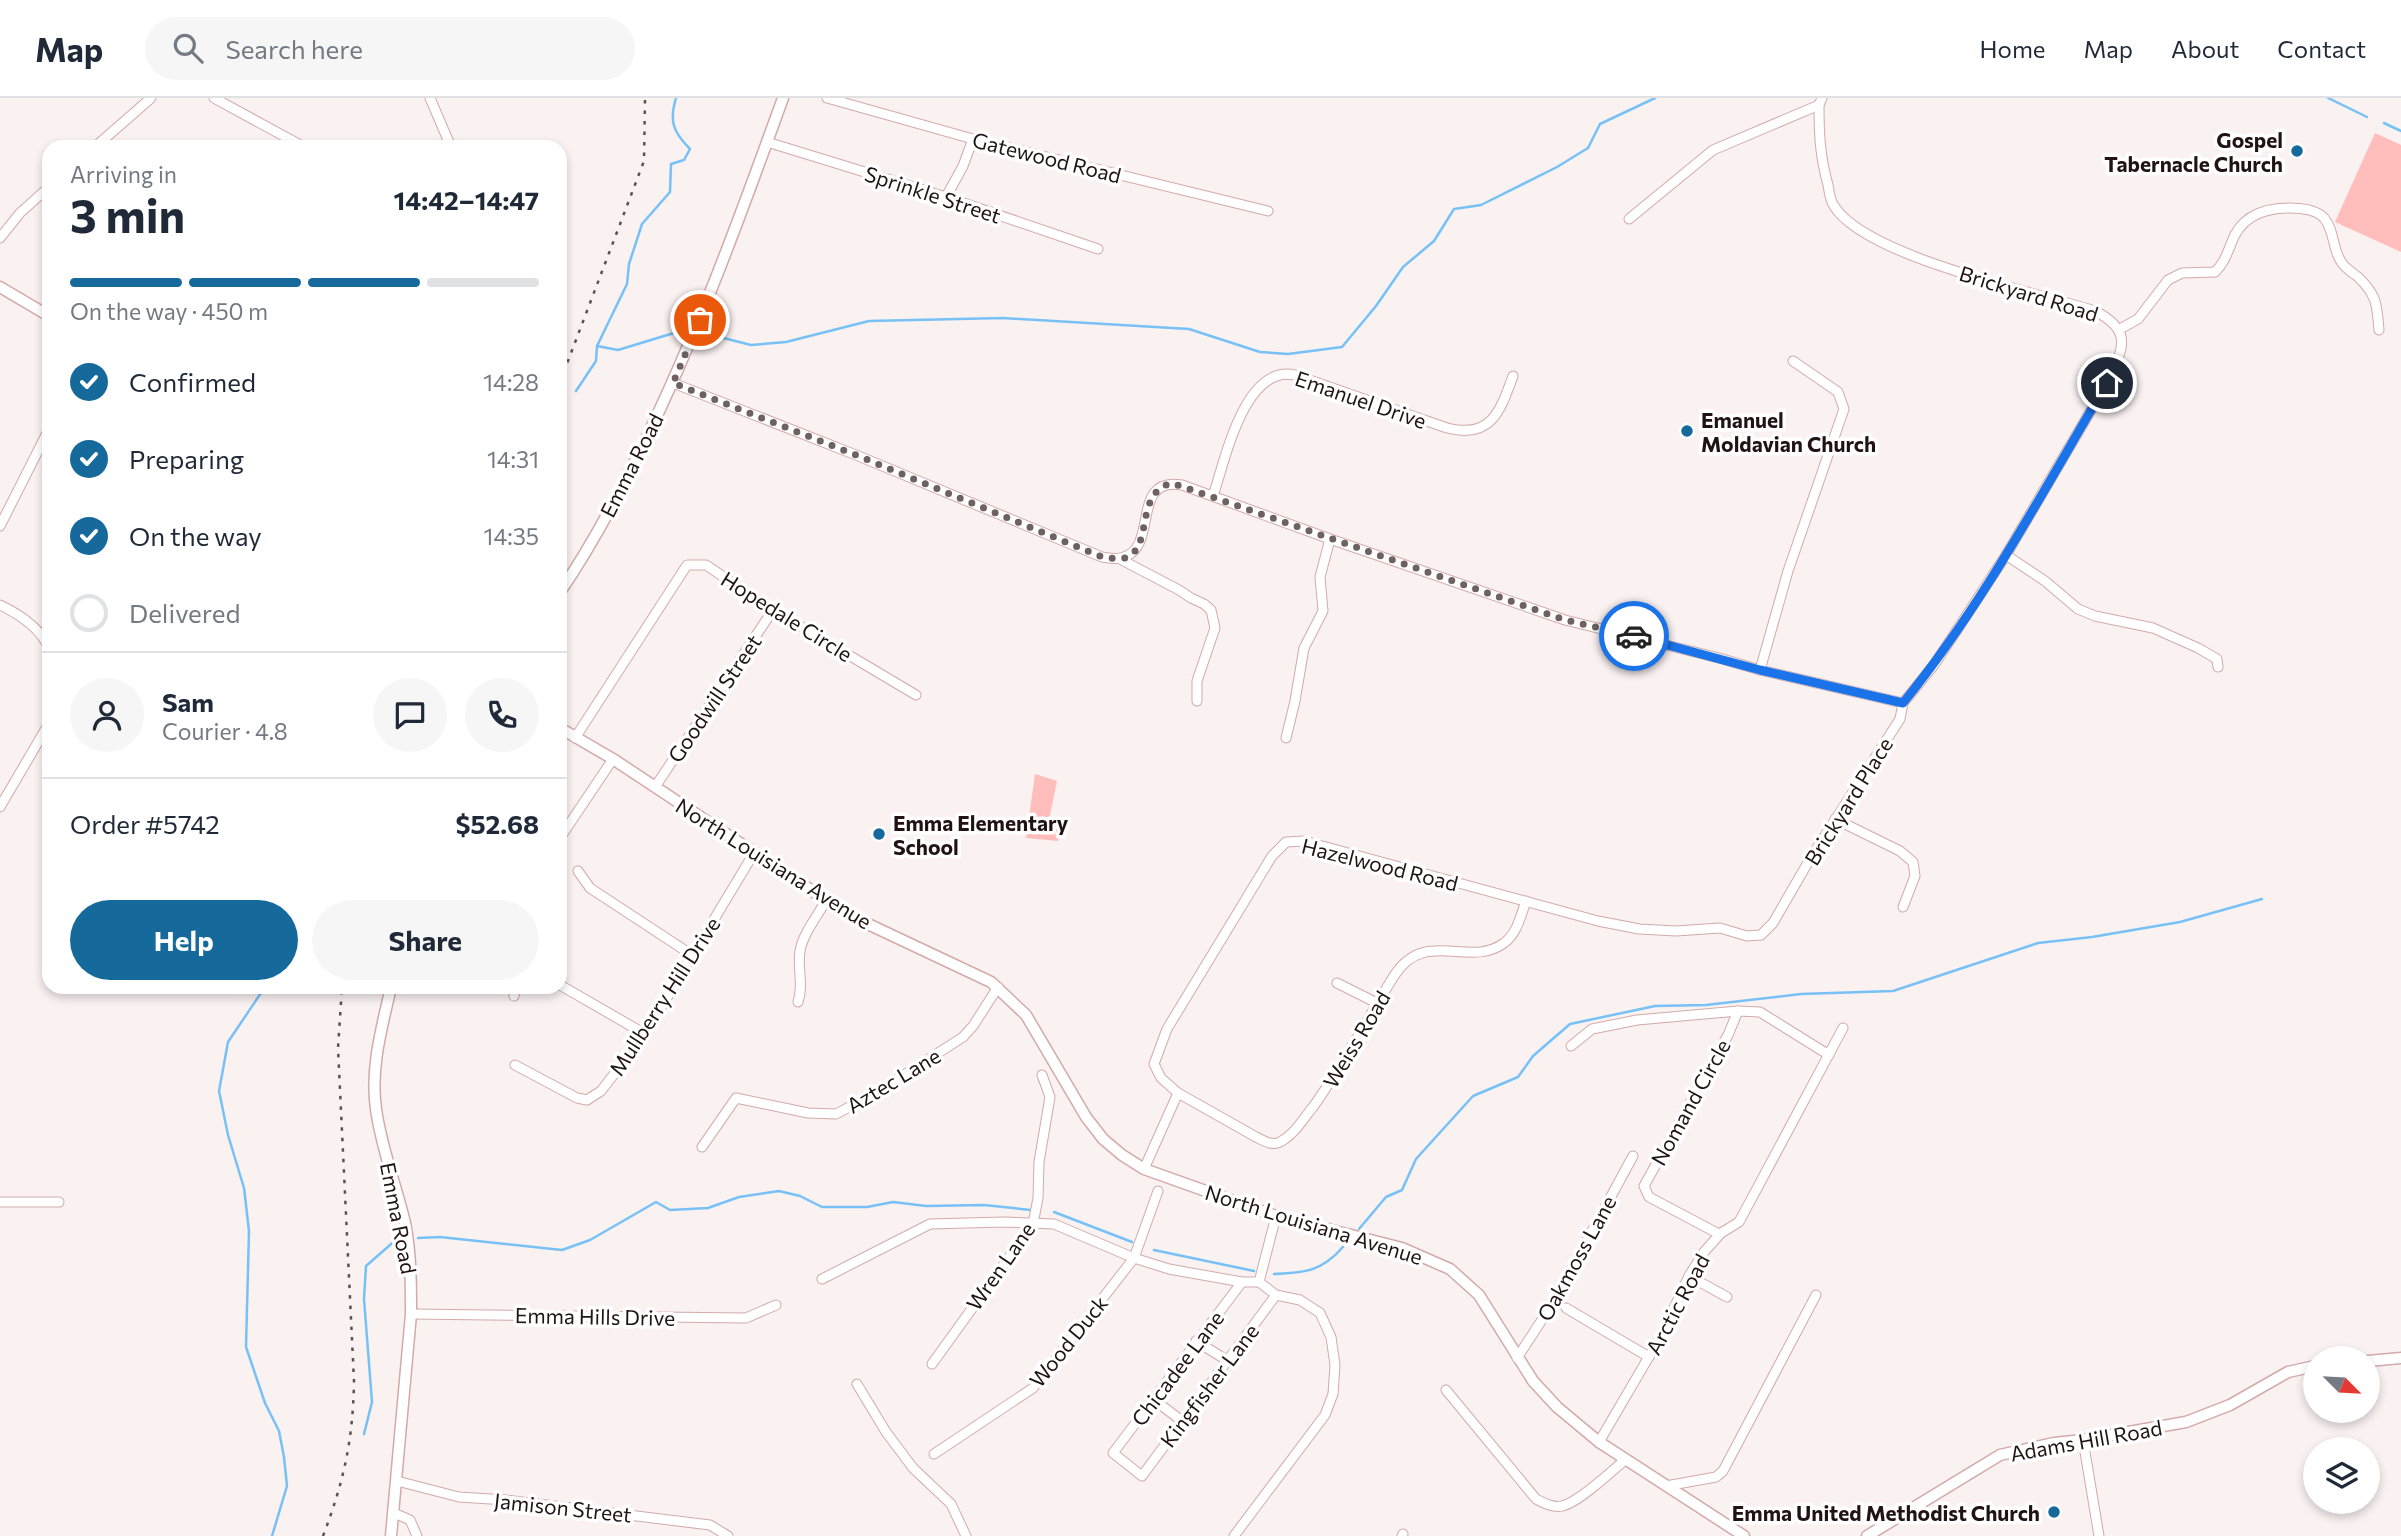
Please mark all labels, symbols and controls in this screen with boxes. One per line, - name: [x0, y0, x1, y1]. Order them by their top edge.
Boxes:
- search box: [145, 17, 635, 80]
- text: Map: [35, 28, 103, 69]
- icon: search: [169, 29, 207, 67]
- text: Search here: [225, 33, 363, 64]
- text: Home: [1980, 34, 2046, 63]
- text: Map: [2084, 34, 2133, 63]
- text: About: [2171, 34, 2239, 63]
- text: Contact: [2277, 34, 2366, 63]
- street label: Gatewood Road: [970, 126, 1124, 188]
- place label: Gospel Tabernacle Church: [2104, 127, 2283, 176]
- marker: Gospel Tabernacle Church: [2289, 143, 2305, 159]
- text: Arriving in: [70, 160, 177, 188]
- street label: Sprinkle Street: [862, 160, 1004, 228]
- text: 14:42–14:47: [394, 184, 539, 215]
- text: 3 min: [70, 186, 185, 242]
- street label: Brickyard Road: [1957, 260, 2101, 326]
- pin: [670, 290, 730, 350]
- text: On the way · 450 m: [70, 297, 268, 325]
- icon: bag: [681, 301, 719, 339]
- pin: [2077, 353, 2137, 413]
- icon: check: [70, 363, 108, 401]
- icon: home: [2088, 364, 2126, 402]
- street label: Emanuel Drive: [1292, 365, 1430, 433]
- text: Confirmed: [129, 366, 256, 397]
- text: 14:28: [483, 368, 539, 396]
- place label: Emanuel Moldavian Church: [1701, 407, 1876, 456]
- street label: Emma Road: [594, 409, 668, 521]
- marker: Emanuel Moldavian Church: [1679, 423, 1695, 439]
- icon: check: [70, 440, 108, 478]
- text: Preparing: [129, 443, 244, 474]
- text: 14:31: [487, 445, 539, 473]
- icon: check: [70, 517, 108, 555]
- text: On the way: [129, 520, 262, 551]
- text: 14:35: [484, 522, 539, 550]
- street label: Hopedale Circle: [717, 566, 857, 666]
- text: Delivered: [129, 597, 240, 628]
- courier: [1599, 601, 1669, 671]
- icon: car: [1615, 617, 1653, 655]
- street label: Goodwill Street: [662, 629, 766, 767]
- button: person: [70, 678, 144, 752]
- button: chat: [373, 678, 447, 752]
- button: phone: [465, 678, 539, 752]
- text: Sam: [162, 686, 214, 717]
- text: Courier · 4.8: [162, 717, 288, 745]
- street label: Brickyard Place: [1799, 733, 1897, 869]
- street label: North Louisiana Avenue: [672, 792, 876, 934]
- text: Order #5742: [70, 808, 220, 839]
- text: $52.68: [455, 808, 539, 839]
- place label: Emma Elementary School: [893, 810, 1069, 859]
- marker: Emma Elementary School: [871, 826, 887, 842]
- street label: Hazelwood Road: [1299, 832, 1461, 896]
- button: Help: [70, 900, 298, 980]
- button: Share: [312, 900, 539, 980]
- street label: Mullberry Hill Drive: [603, 912, 725, 1080]
- street label: Weiss Road: [1317, 986, 1395, 1092]
- street label: Nomand Circle: [1645, 1035, 1735, 1169]
- street label: Aztec Lane: [842, 1042, 944, 1118]
- street label: Emma Road: [376, 1160, 422, 1276]
- street label: North Louisiana Avenue: [1202, 1179, 1426, 1269]
- street label: Oakmoss Lane: [1531, 1191, 1621, 1325]
- street label: Wren Lane: [961, 1217, 1039, 1315]
- street label: Arctic Road: [1640, 1249, 1714, 1359]
- street label: Wood Duck: [1024, 1290, 1112, 1392]
- street label: Emma Hills Drive: [515, 1302, 675, 1330]
- street label: Chicadee Lane: [1126, 1306, 1228, 1430]
- street label: Kingfisher Lane: [1155, 1318, 1263, 1452]
- north arrow: [2303, 1346, 2380, 1423]
- map controls: [2303, 1346, 2380, 1514]
- street label: Adams Hill Road: [2008, 1414, 2164, 1466]
- button: layers: [2303, 1437, 2380, 1514]
- street label: Jamison Street: [493, 1487, 633, 1527]
- place label: Emma United Methodist Church: [1732, 1500, 2040, 1525]
- marker: Emma United Methodist Church: [2046, 1504, 2062, 1520]

